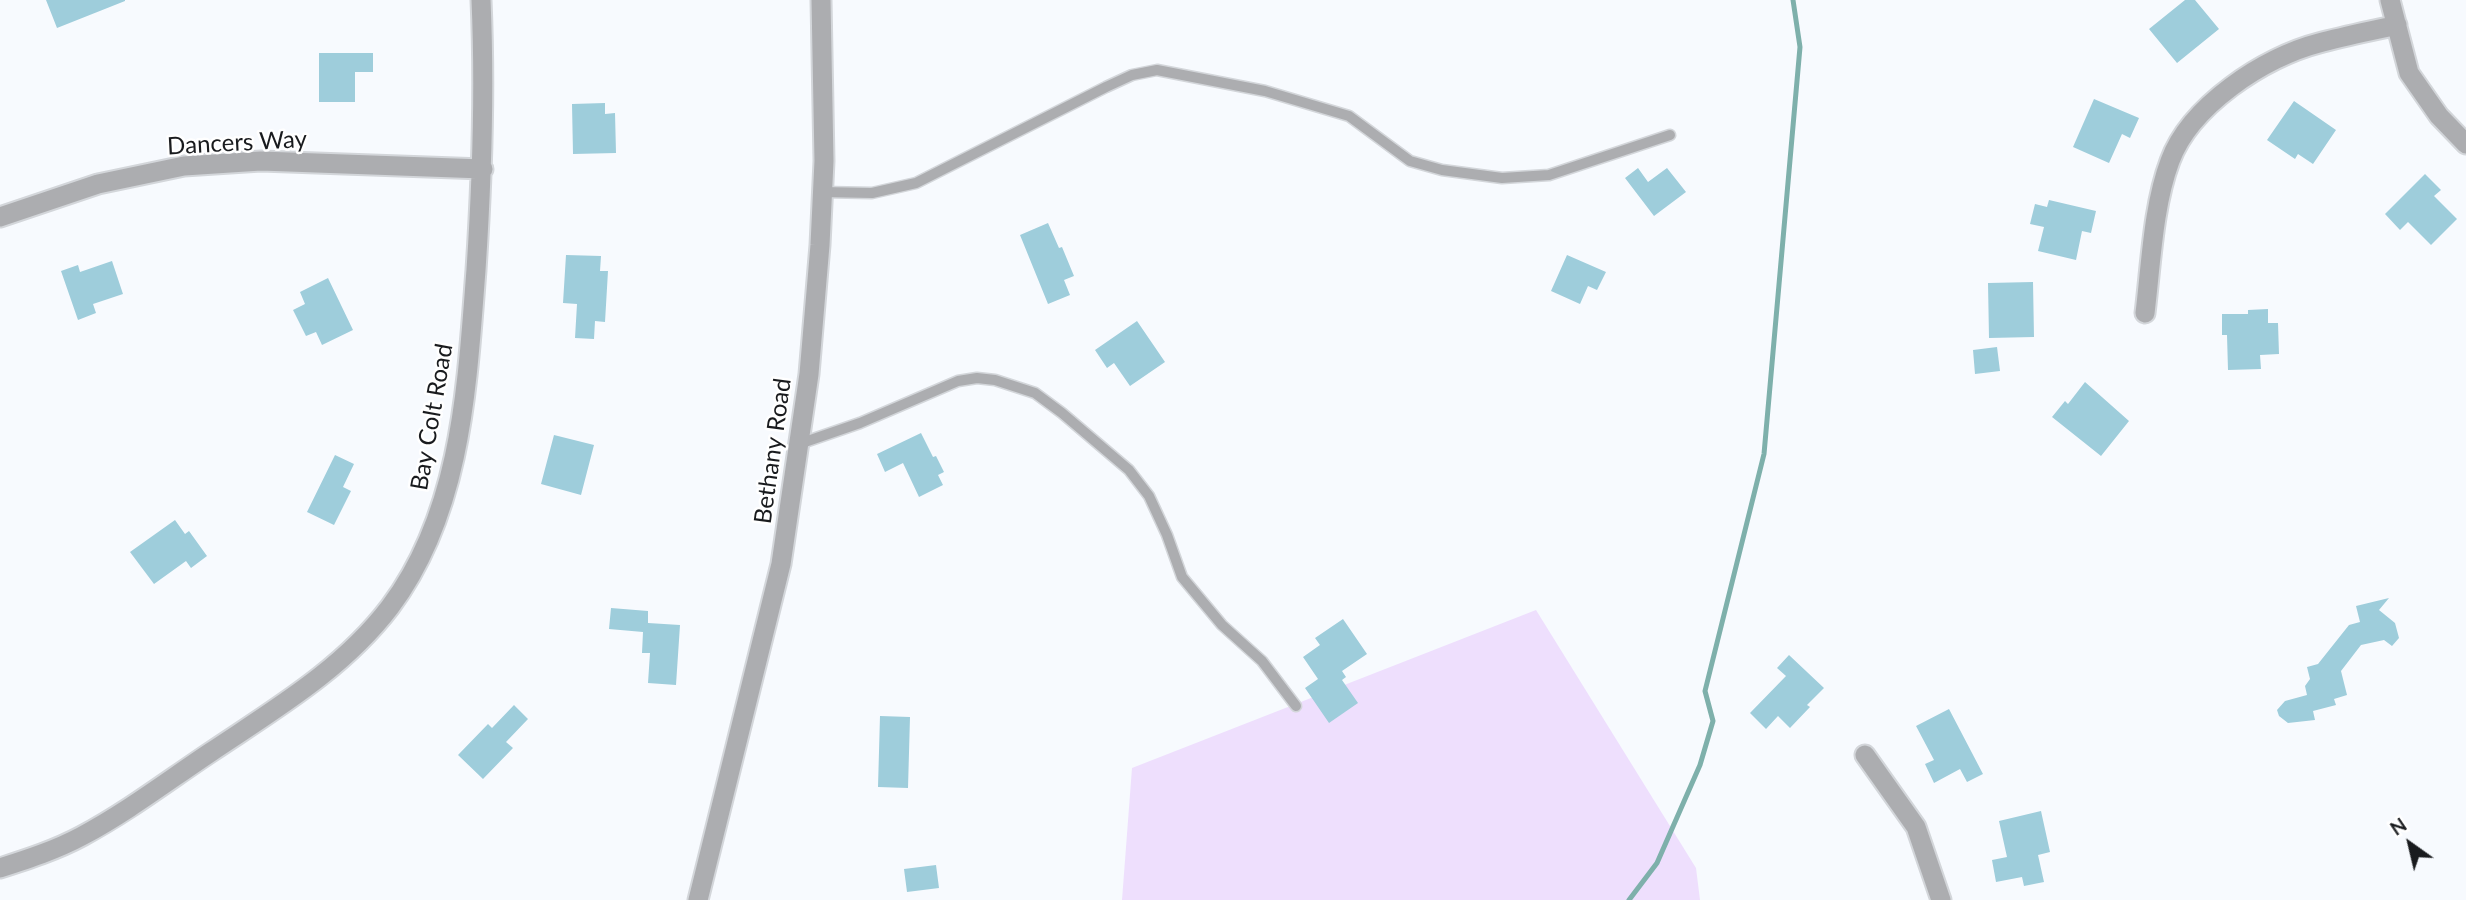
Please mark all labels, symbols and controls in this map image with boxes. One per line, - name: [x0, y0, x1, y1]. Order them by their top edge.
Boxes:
- street label: Dancers Way: [166, 125, 308, 161]
- street label: Bay Colt Road: [405, 341, 459, 493]
- street label: Bethany Road: [749, 376, 797, 526]
- north arrow: [2375, 809, 2445, 879]
- text: N: [2385, 813, 2410, 840]

